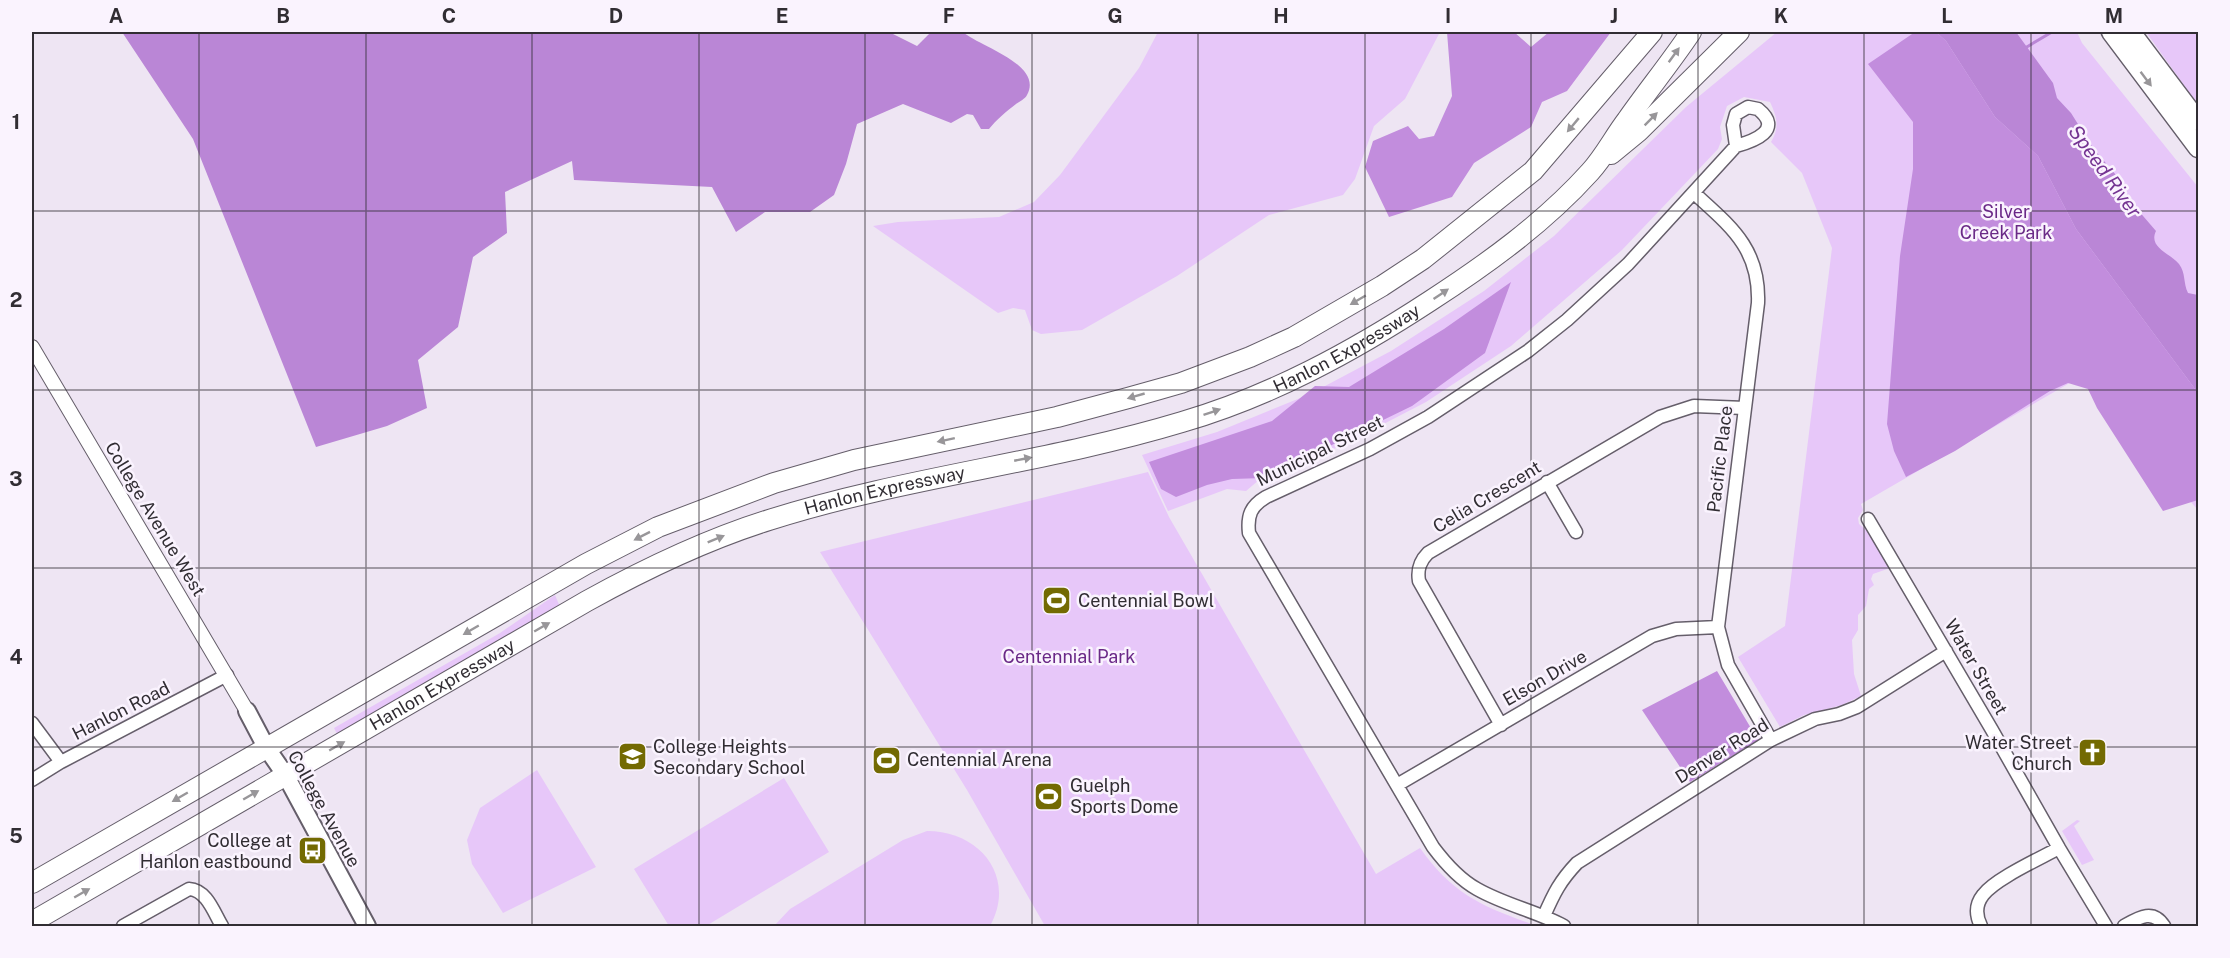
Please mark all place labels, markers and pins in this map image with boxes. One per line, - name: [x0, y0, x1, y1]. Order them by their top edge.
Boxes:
- sports icon: Centennial Bowl: [1041, 585, 1073, 617]
- place label: Centennial Bowl: [1078, 590, 1214, 611]
- place label: Water Street Church: [1965, 732, 2072, 774]
- place label: College Heights Secondary School: [653, 736, 805, 778]
- church icon: Water Street Church: [2077, 737, 2109, 769]
- school or university icon: College Heights Secondary School: [616, 741, 648, 773]
- sports icon: Centennial Arena: [870, 744, 902, 776]
- place label: Centennial Arena: [907, 749, 1052, 770]
- place label: Guelph Sports Dome: [1070, 775, 1179, 817]
- sports icon: Guelph Sports Dome: [1033, 780, 1065, 812]
- place label: College at Hanlon eastbound: [140, 830, 292, 872]
- bus stop icon: College at Hanlon eastbound: [297, 835, 329, 867]

